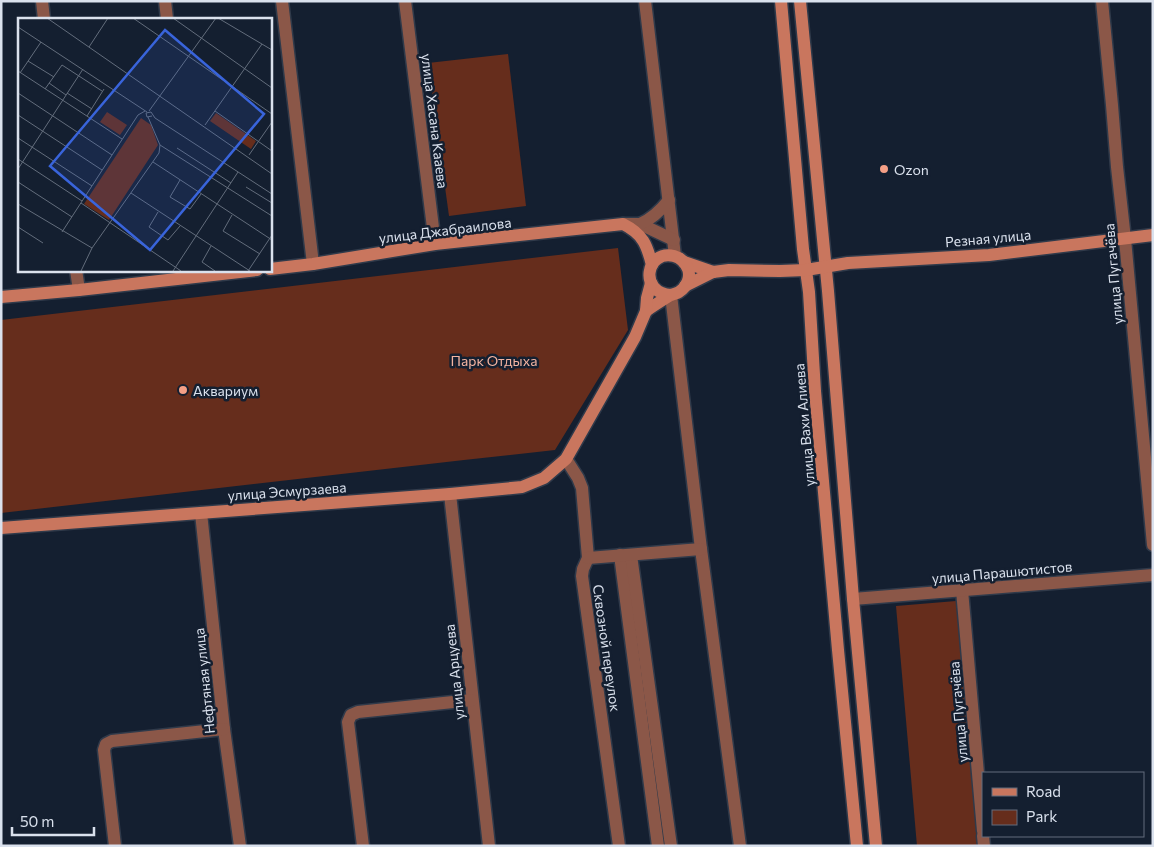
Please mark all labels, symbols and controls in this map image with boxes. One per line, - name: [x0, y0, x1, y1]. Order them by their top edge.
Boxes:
- inset map: [18, 18, 271, 271]
- street label: улица Хасана Кааева: [418, 53, 452, 189]
- place label: Ozon: [894, 161, 929, 178]
- marker: Ozon: [878, 163, 890, 175]
- street label: улица Джабраилова: [378, 213, 512, 247]
- street label: улица Пугачёва: [1100, 223, 1126, 325]
- street label: Резная улица: [944, 226, 1032, 250]
- park label: Парк Отдыха: [451, 352, 537, 369]
- street label: улица Вахи Алиева: [790, 363, 818, 487]
- place label: Аквариум: [193, 382, 258, 399]
- marker: Аквариум: [177, 384, 189, 396]
- street label: улица Эсмурзаева: [227, 478, 347, 504]
- street label: улица Парашютистов: [931, 557, 1073, 587]
- street label: Сквозной переулок: [590, 583, 624, 713]
- street label: улица Арцуева: [441, 623, 467, 721]
- street label: Нефтяная улица: [190, 627, 218, 735]
- street label: улица Пугачёва: [945, 661, 971, 763]
- legend: [982, 772, 1144, 837]
- text: Road: [1026, 782, 1061, 800]
- scale bar: [12, 804, 95, 836]
- text: Park: [1026, 807, 1057, 825]
- text: 50 m: [20, 812, 54, 830]

